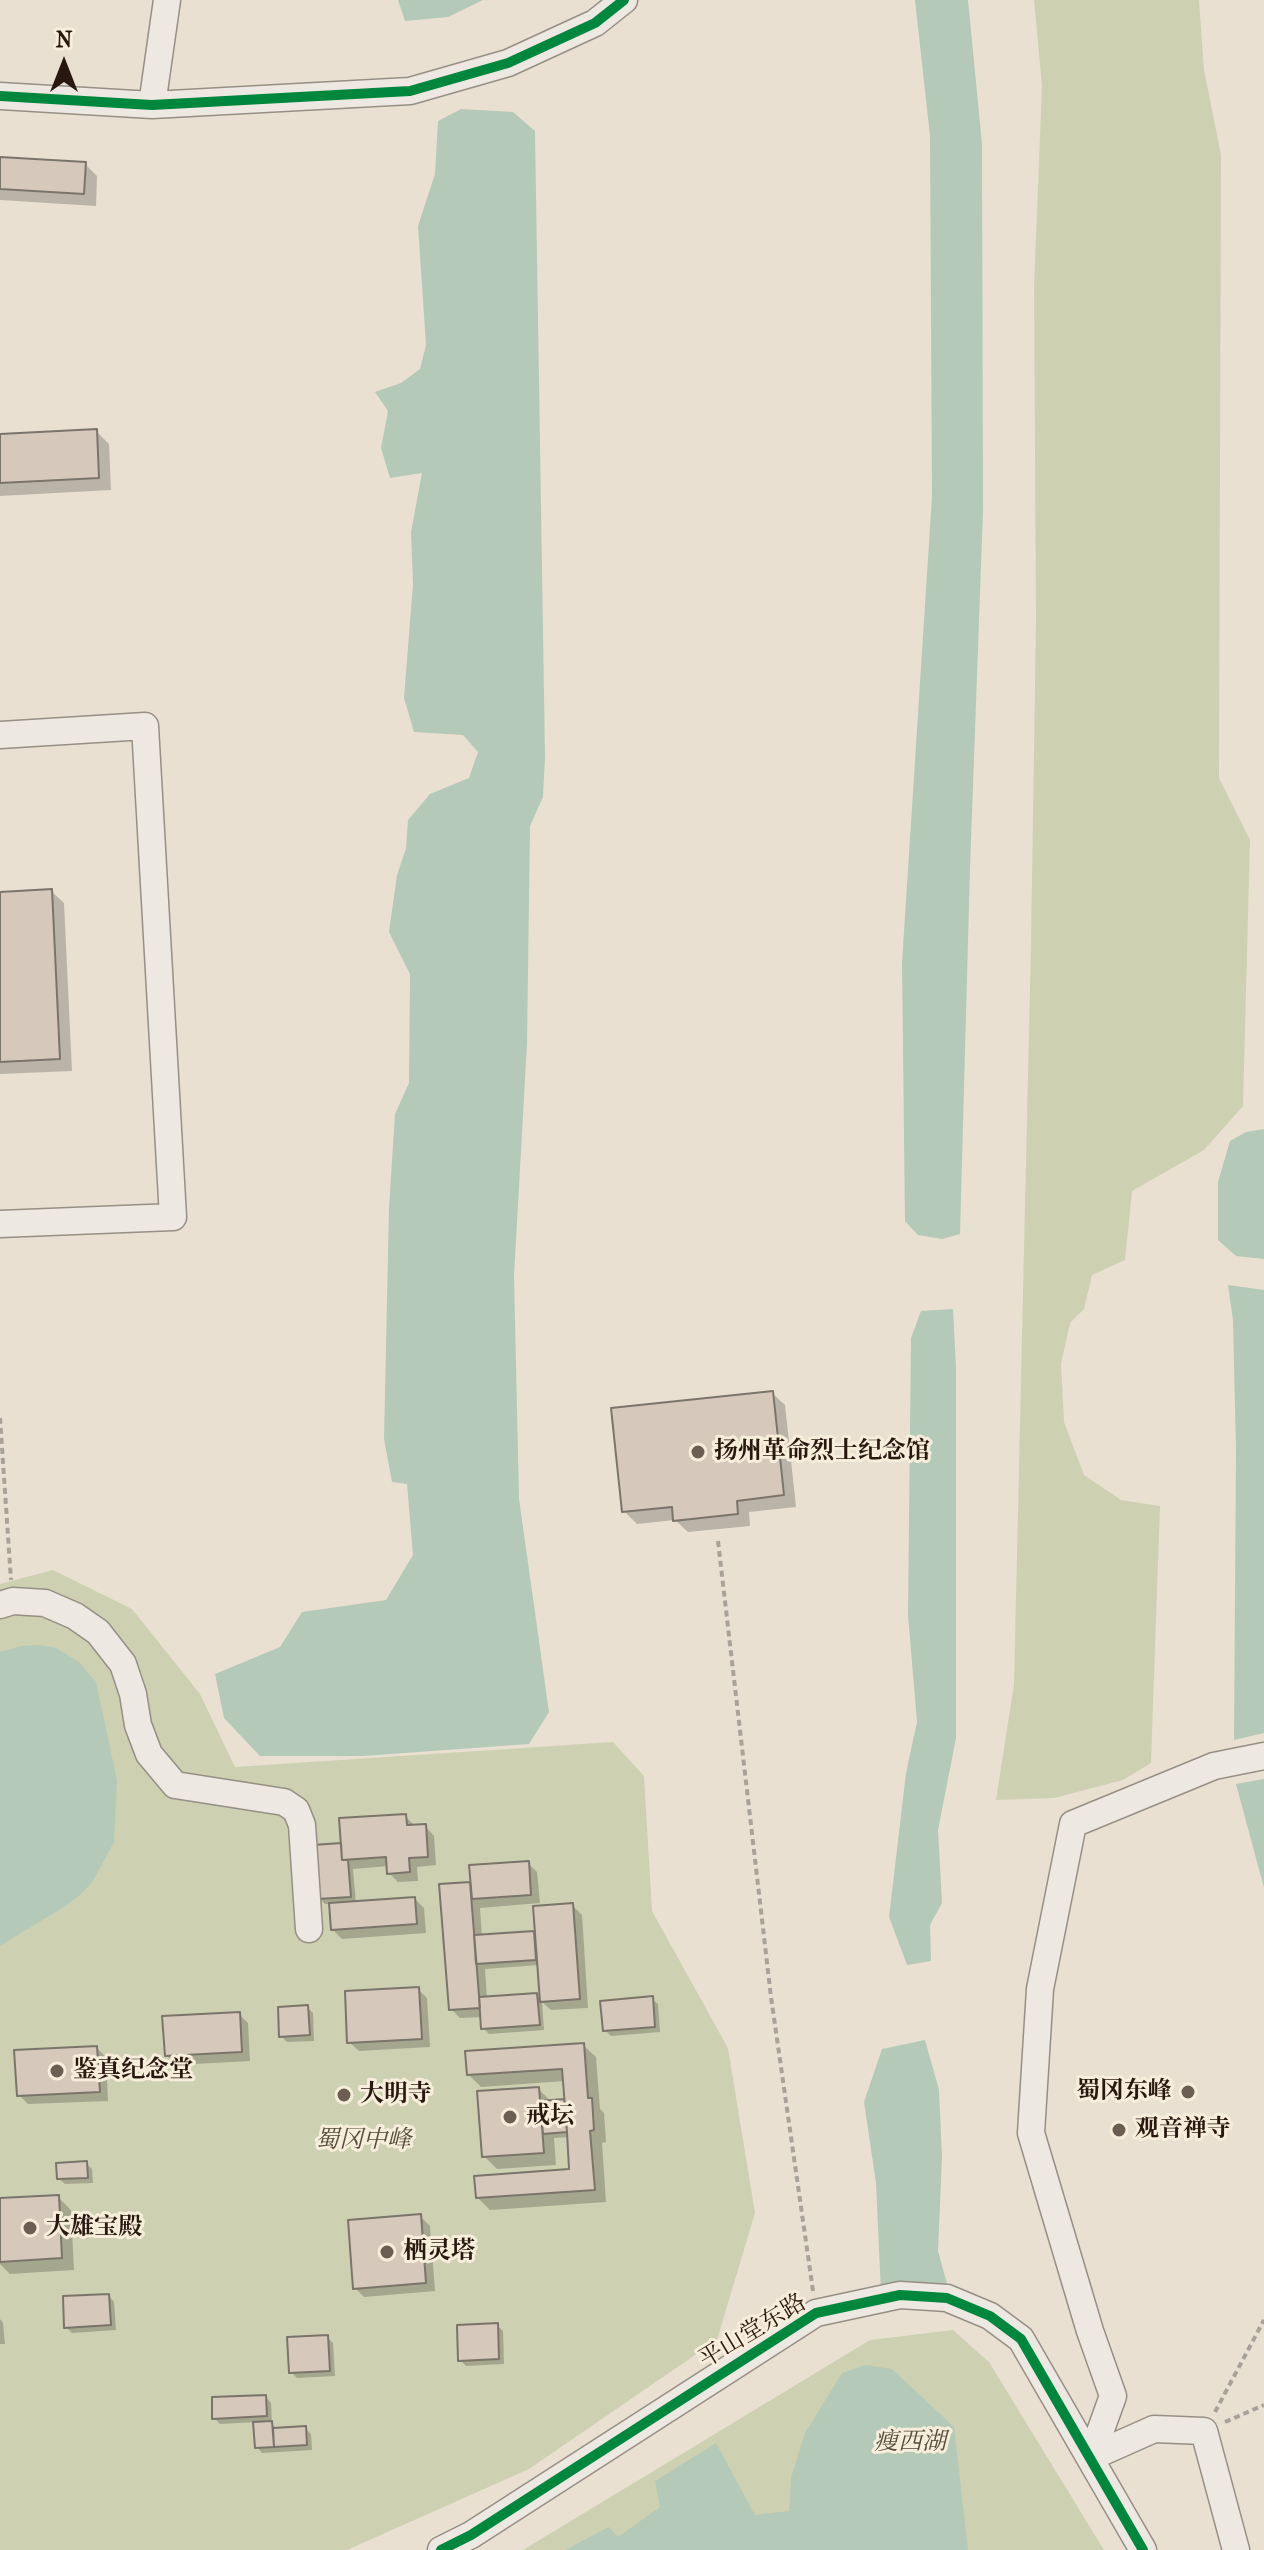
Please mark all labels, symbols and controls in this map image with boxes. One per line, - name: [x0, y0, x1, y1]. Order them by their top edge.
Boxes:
- north arrow: [24, 24, 104, 104]
- text: N: [56, 27, 72, 53]
- place label: 扬州革命烈士纪念馆: [714, 1438, 930, 1466]
- marker: 扬州革命烈士纪念馆: [689, 1443, 707, 1461]
- place label: 鉴真纪念堂: [73, 2057, 193, 2085]
- marker: 鉴真纪念堂: [48, 2062, 66, 2080]
- place label: 蜀冈东峰: [1076, 2078, 1172, 2106]
- place label: 大明寺: [360, 2081, 432, 2109]
- marker: 蜀冈东峰: [1179, 2083, 1197, 2101]
- marker: 大明寺: [335, 2086, 353, 2104]
- place label: 戒坛: [526, 2103, 574, 2131]
- marker: 戒坛: [501, 2108, 519, 2126]
- place label: 观音禅寺: [1135, 2116, 1231, 2144]
- marker: 观音禅寺: [1110, 2121, 1128, 2139]
- park label: 蜀冈中峰: [315, 2127, 411, 2155]
- place label: 大雄宝殿: [46, 2214, 142, 2242]
- marker: 大雄宝殿: [21, 2219, 39, 2237]
- place label: 栖灵塔: [403, 2238, 475, 2266]
- marker: 栖灵塔: [378, 2243, 396, 2261]
- street label: 平山堂东路: [694, 2289, 812, 2375]
- park label: 瘦西湖: [874, 2429, 946, 2457]

